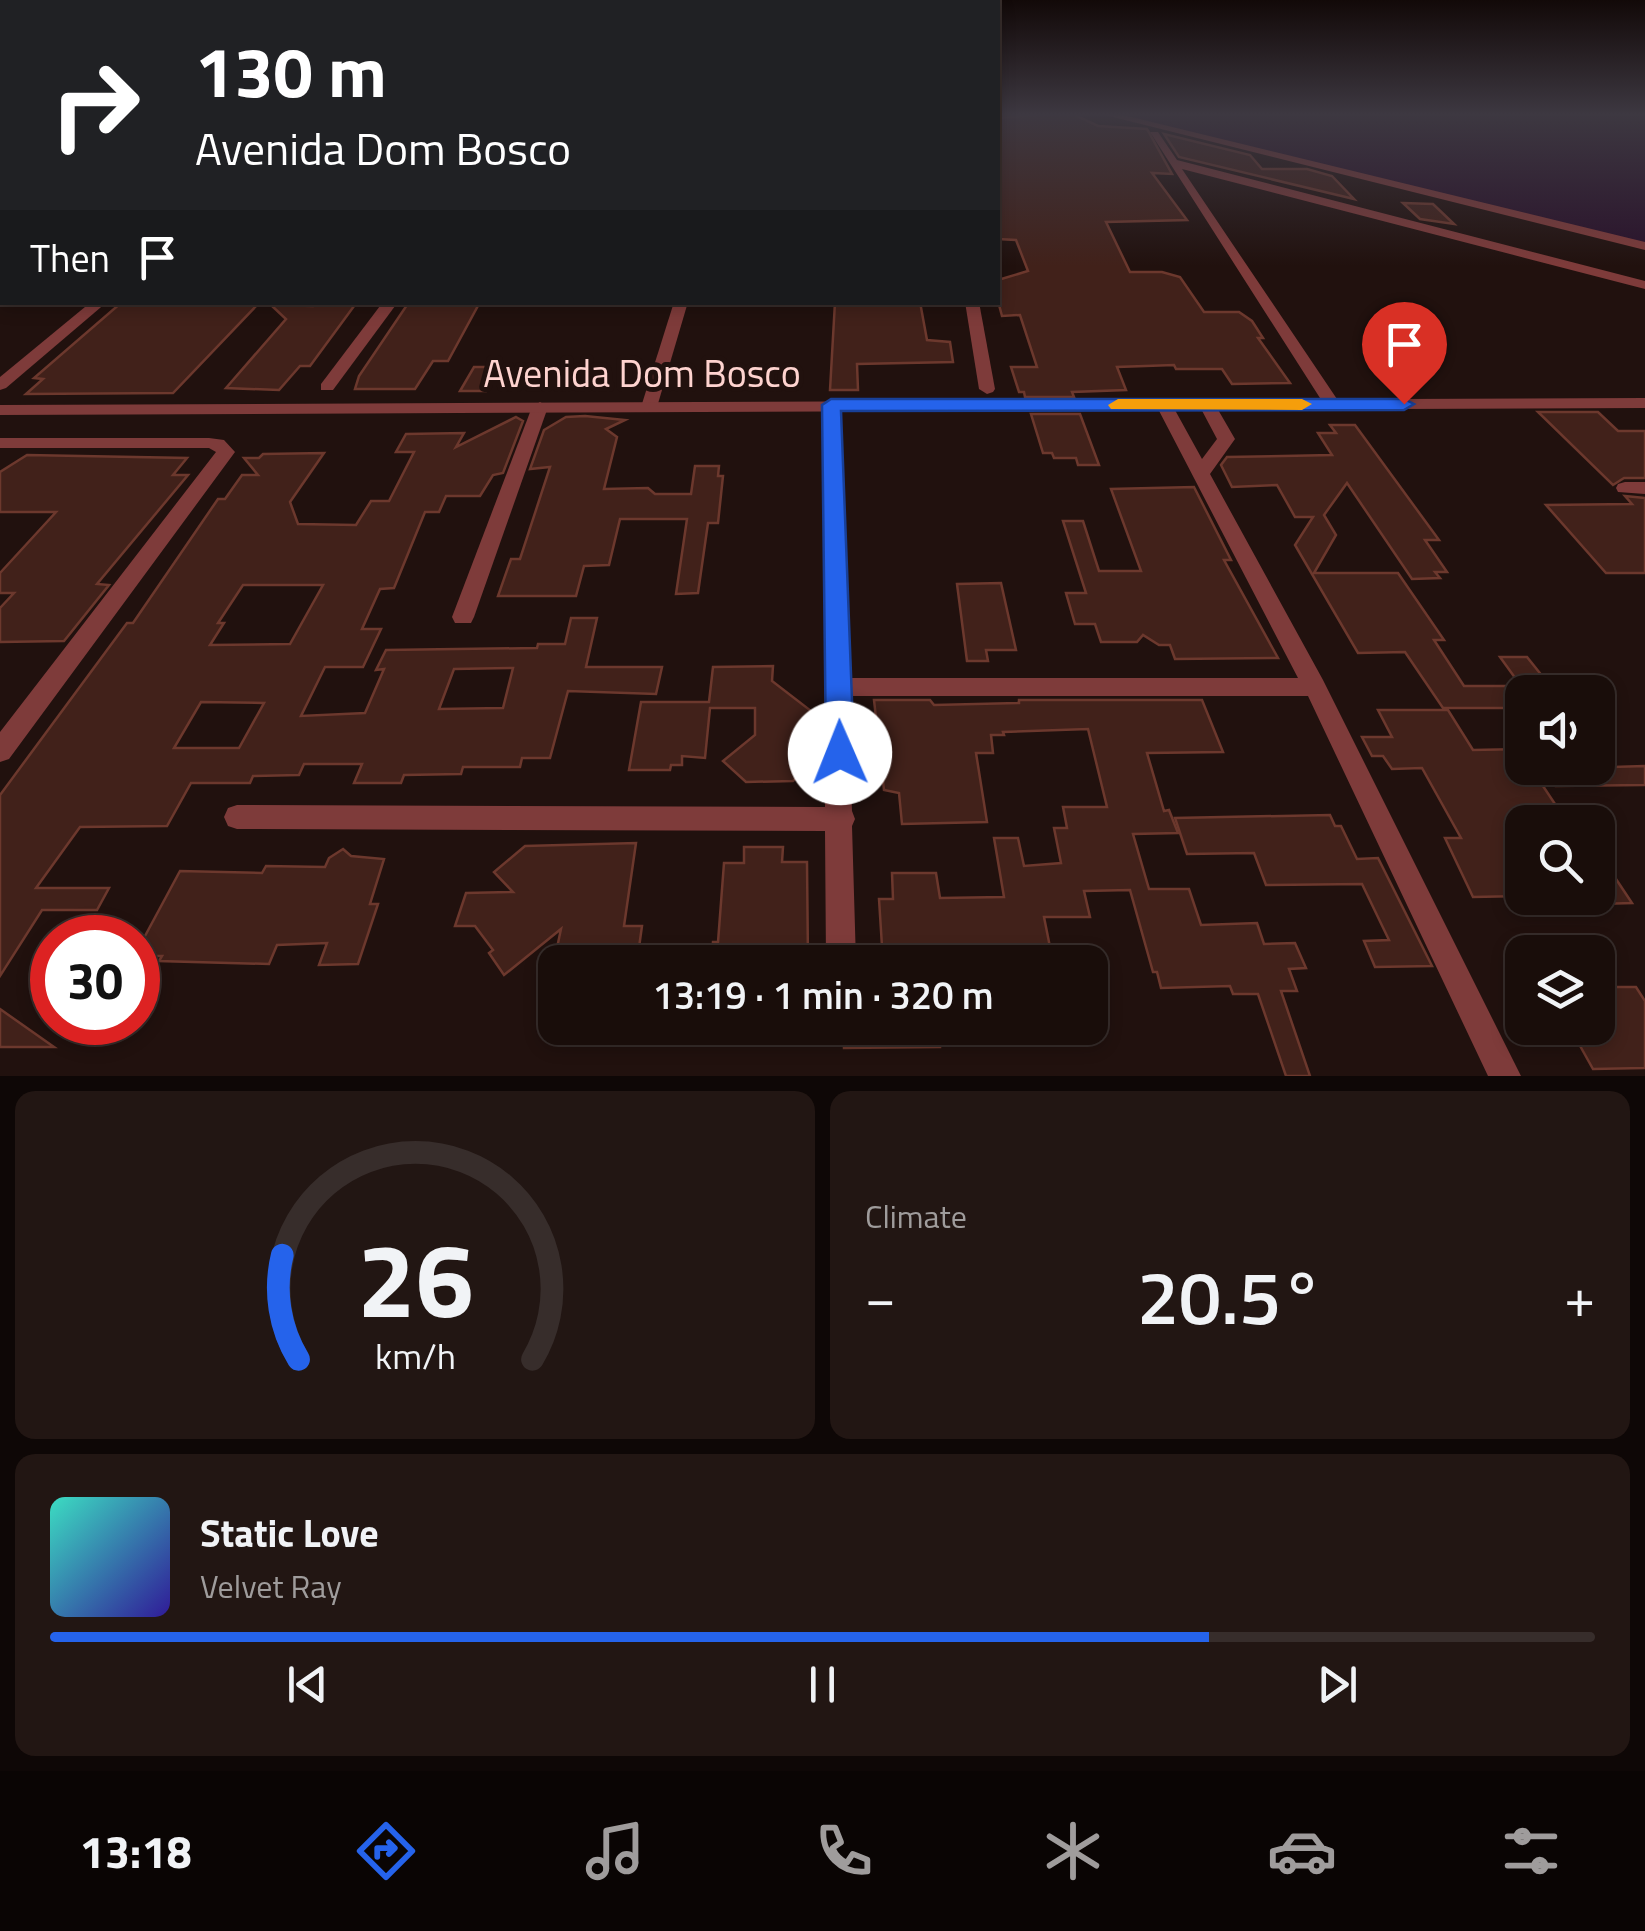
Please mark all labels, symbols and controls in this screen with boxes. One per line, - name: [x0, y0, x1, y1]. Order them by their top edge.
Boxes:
- text: 130 m: [195, 18, 387, 124]
- icon: right: [30, 40, 160, 170]
- text: Avenida Dom Bosco: [195, 114, 571, 182]
- text: Then: [30, 229, 110, 287]
- icon: arrive: [130, 230, 185, 285]
- pin: [1362, 302, 1447, 405]
- icon: arrive: [1377, 317, 1432, 372]
- street label: Avenida Dom Bosco: [483, 344, 801, 402]
- map controls: [1505, 675, 1615, 1045]
- button: sound: [1505, 675, 1615, 785]
- position arrow: [788, 701, 892, 805]
- button: search: [1505, 805, 1615, 915]
- speed limit sign: 30: [30, 915, 160, 1045]
- button: layers: [1505, 935, 1615, 1045]
- text: 13:19 · 1 min · 320 m: [652, 966, 994, 1024]
- text: Climate: [865, 1192, 967, 1240]
- text: 26: [357, 1199, 473, 1357]
- text: 20.5°: [1137, 1239, 1323, 1353]
- text: −: [865, 1255, 896, 1338]
- text: +: [1564, 1255, 1595, 1338]
- text: km/h: [375, 1328, 455, 1383]
- text: Static Love: [200, 1504, 379, 1562]
- text: Velvet Ray: [200, 1562, 342, 1610]
- icon: previous: [280, 1657, 335, 1712]
- icon: pause: [795, 1657, 850, 1712]
- icon: next: [1310, 1657, 1365, 1712]
- icon: directions: [351, 1816, 421, 1886]
- icon: music: [580, 1816, 650, 1886]
- icon: phone: [809, 1816, 879, 1886]
- icon: climate: [1038, 1816, 1108, 1886]
- icon: car: [1267, 1816, 1337, 1886]
- icon: filters: [1496, 1816, 1566, 1886]
- text: 13:18: [79, 1817, 192, 1885]

